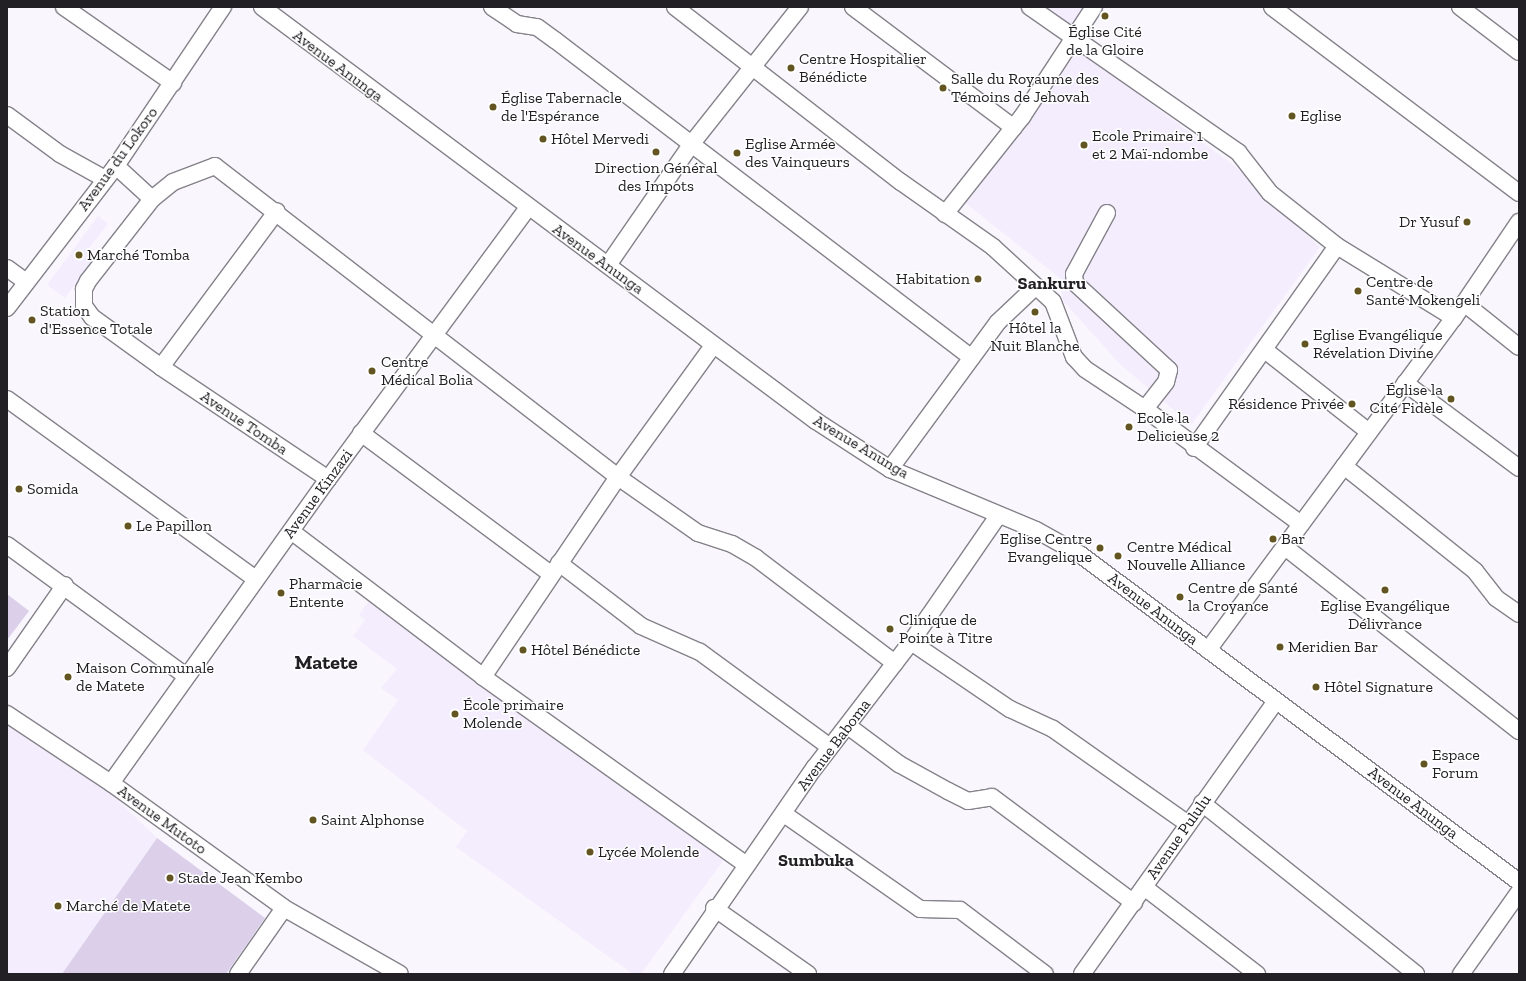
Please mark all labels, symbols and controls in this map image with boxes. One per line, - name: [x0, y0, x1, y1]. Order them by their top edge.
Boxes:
- marker: Église Cité de la Gloire: [1100, 11, 1110, 21]
- place label: Église Cité de la Gloire: [1066, 22, 1144, 60]
- street label: Avenue Anunga: [289, 26, 387, 106]
- place label: Centre Hospitalier Bénédicte: [799, 49, 927, 87]
- marker: Centre Hospitalier Bénédicte: [786, 63, 796, 73]
- place label: Salle du Royaume des Témoins de Jehovah: [951, 69, 1099, 107]
- marker: Salle du Royaume des Témoins de Jehovah: [938, 83, 948, 93]
- place label: Église Tabernacle de l'Espérance: [501, 88, 622, 126]
- marker: Église Tabernacle de l'Espérance: [488, 102, 498, 112]
- street label: Avenue du Lokoro: [74, 103, 162, 215]
- place label: Eglise: [1300, 106, 1341, 126]
- marker: Eglise: [1287, 111, 1297, 121]
- place label: Ecole Primaire 1 et 2 Maï-ndombe: [1092, 126, 1208, 164]
- place label: Hôtel Mervedi: [551, 129, 649, 149]
- marker: Hôtel Mervedi: [538, 134, 548, 144]
- place label: Eglise Armée des Vainqueurs: [745, 134, 850, 172]
- marker: Ecole Primaire 1 et 2 Maï-ndombe: [1079, 140, 1089, 150]
- marker: Direction Général des Impots: [651, 147, 661, 157]
- marker: Eglise Armée des Vainqueurs: [732, 148, 742, 158]
- place label: Direction Général des Impots: [595, 158, 717, 196]
- place label: Dr Yusuf: [1398, 212, 1459, 232]
- marker: Dr Yusuf: [1462, 217, 1472, 227]
- street label: Avenue Anunga: [548, 219, 648, 299]
- place label: Marché Tomba: [87, 245, 190, 265]
- marker: Marché Tomba: [74, 250, 84, 260]
- place label: Habitation: [896, 269, 970, 289]
- district label: Sankuru: [1018, 272, 1086, 294]
- place label: Centre de Santé Mokengeli: [1366, 272, 1480, 310]
- marker: Habitation: [973, 274, 983, 284]
- marker: Centre de Santé Mokengeli: [1353, 286, 1363, 296]
- place label: Station d'Essence Totale: [40, 301, 153, 339]
- marker: Hôtel la Nuit Blanche: [1030, 307, 1040, 317]
- marker: Station d'Essence Totale: [27, 315, 37, 325]
- place label: Hôtel la Nuit Blanche: [990, 318, 1080, 356]
- place label: Eglise Evangélique Révelation Divine: [1313, 325, 1443, 363]
- marker: Eglise Evangélique Révelation Divine: [1300, 339, 1310, 349]
- place label: Centre Médical Bolia: [381, 352, 473, 390]
- marker: Centre Médical Bolia: [366, 365, 378, 377]
- place label: Église la Cité Fidèle: [1370, 380, 1443, 418]
- street label: Avenue Tomba: [197, 387, 291, 459]
- place label: Résidence Privée: [1228, 394, 1344, 414]
- marker: Église la Cité Fidèle: [1446, 394, 1456, 404]
- marker: Résidence Privée: [1347, 399, 1357, 409]
- place label: Ecole la Delicieuse 2: [1137, 408, 1219, 446]
- street label: Avenue Anunga: [810, 411, 912, 483]
- marker: Ecole la Delicieuse 2: [1124, 422, 1134, 432]
- street label: Avenue Kinzazi: [279, 446, 357, 542]
- place label: Somida: [27, 479, 79, 499]
- marker: Somida: [14, 484, 24, 494]
- place label: Le Papillon: [136, 516, 212, 536]
- marker: Le Papillon: [123, 521, 133, 531]
- place label: Eglise Centre Evangelique: [1000, 529, 1092, 567]
- place label: Bar: [1281, 529, 1305, 549]
- marker: Bar: [1268, 534, 1278, 544]
- place label: Centre Médical Nouvelle Alliance: [1127, 537, 1246, 575]
- marker: Eglise Centre Evangelique: [1095, 543, 1105, 553]
- marker: Centre Médical Nouvelle Alliance: [1112, 550, 1124, 562]
- street label: Avenue Anunga: [1104, 569, 1202, 649]
- place label: Pharmacie Entente: [289, 574, 363, 612]
- place label: Centre de Santé la Croyance: [1188, 578, 1298, 616]
- marker: Eglise Evangélique Délivrance: [1380, 585, 1390, 595]
- marker: Pharmacie Entente: [276, 588, 286, 598]
- marker: Centre de Santé la Croyance: [1175, 592, 1185, 602]
- place label: Eglise Evangélique Délivrance: [1320, 596, 1450, 634]
- place label: Clinique de Pointe à Titre: [899, 610, 993, 648]
- marker: Clinique de Pointe à Titre: [884, 623, 896, 635]
- place label: Meridien Bar: [1288, 637, 1378, 657]
- place label: Hôtel Bénédicte: [531, 640, 640, 660]
- marker: Meridien Bar: [1275, 642, 1285, 652]
- marker: Hôtel Bénédicte: [518, 645, 528, 655]
- district label: Matete: [294, 650, 358, 674]
- place label: Maison Communale de Matete: [76, 658, 214, 696]
- marker: Maison Communale de Matete: [63, 672, 73, 682]
- place label: Hôtel Signature: [1324, 677, 1433, 697]
- marker: Hôtel Signature: [1311, 682, 1321, 692]
- place label: École primaire Molende: [463, 695, 564, 733]
- street label: Avenue Baboma: [793, 695, 875, 795]
- marker: École primaire Molende: [450, 709, 460, 719]
- place label: Espace Forum: [1432, 745, 1480, 783]
- marker: Espace Forum: [1419, 759, 1429, 769]
- street label: Avenue Anunga: [1364, 763, 1462, 843]
- street label: Avenue Mutoto: [114, 781, 210, 859]
- street label: Avenue Pululu: [1143, 791, 1215, 883]
- place label: Saint Alphonse: [321, 810, 425, 830]
- marker: Saint Alphonse: [308, 815, 318, 825]
- place label: Lycée Molende: [598, 842, 699, 862]
- marker: Lycée Molende: [585, 847, 595, 857]
- district label: Sumbuka: [778, 849, 854, 871]
- place label: Stade Jean Kembo: [178, 868, 303, 888]
- marker: Stade Jean Kembo: [165, 873, 175, 883]
- place label: Marché de Matete: [66, 896, 190, 916]
- marker: Marché de Matete: [53, 901, 63, 911]

